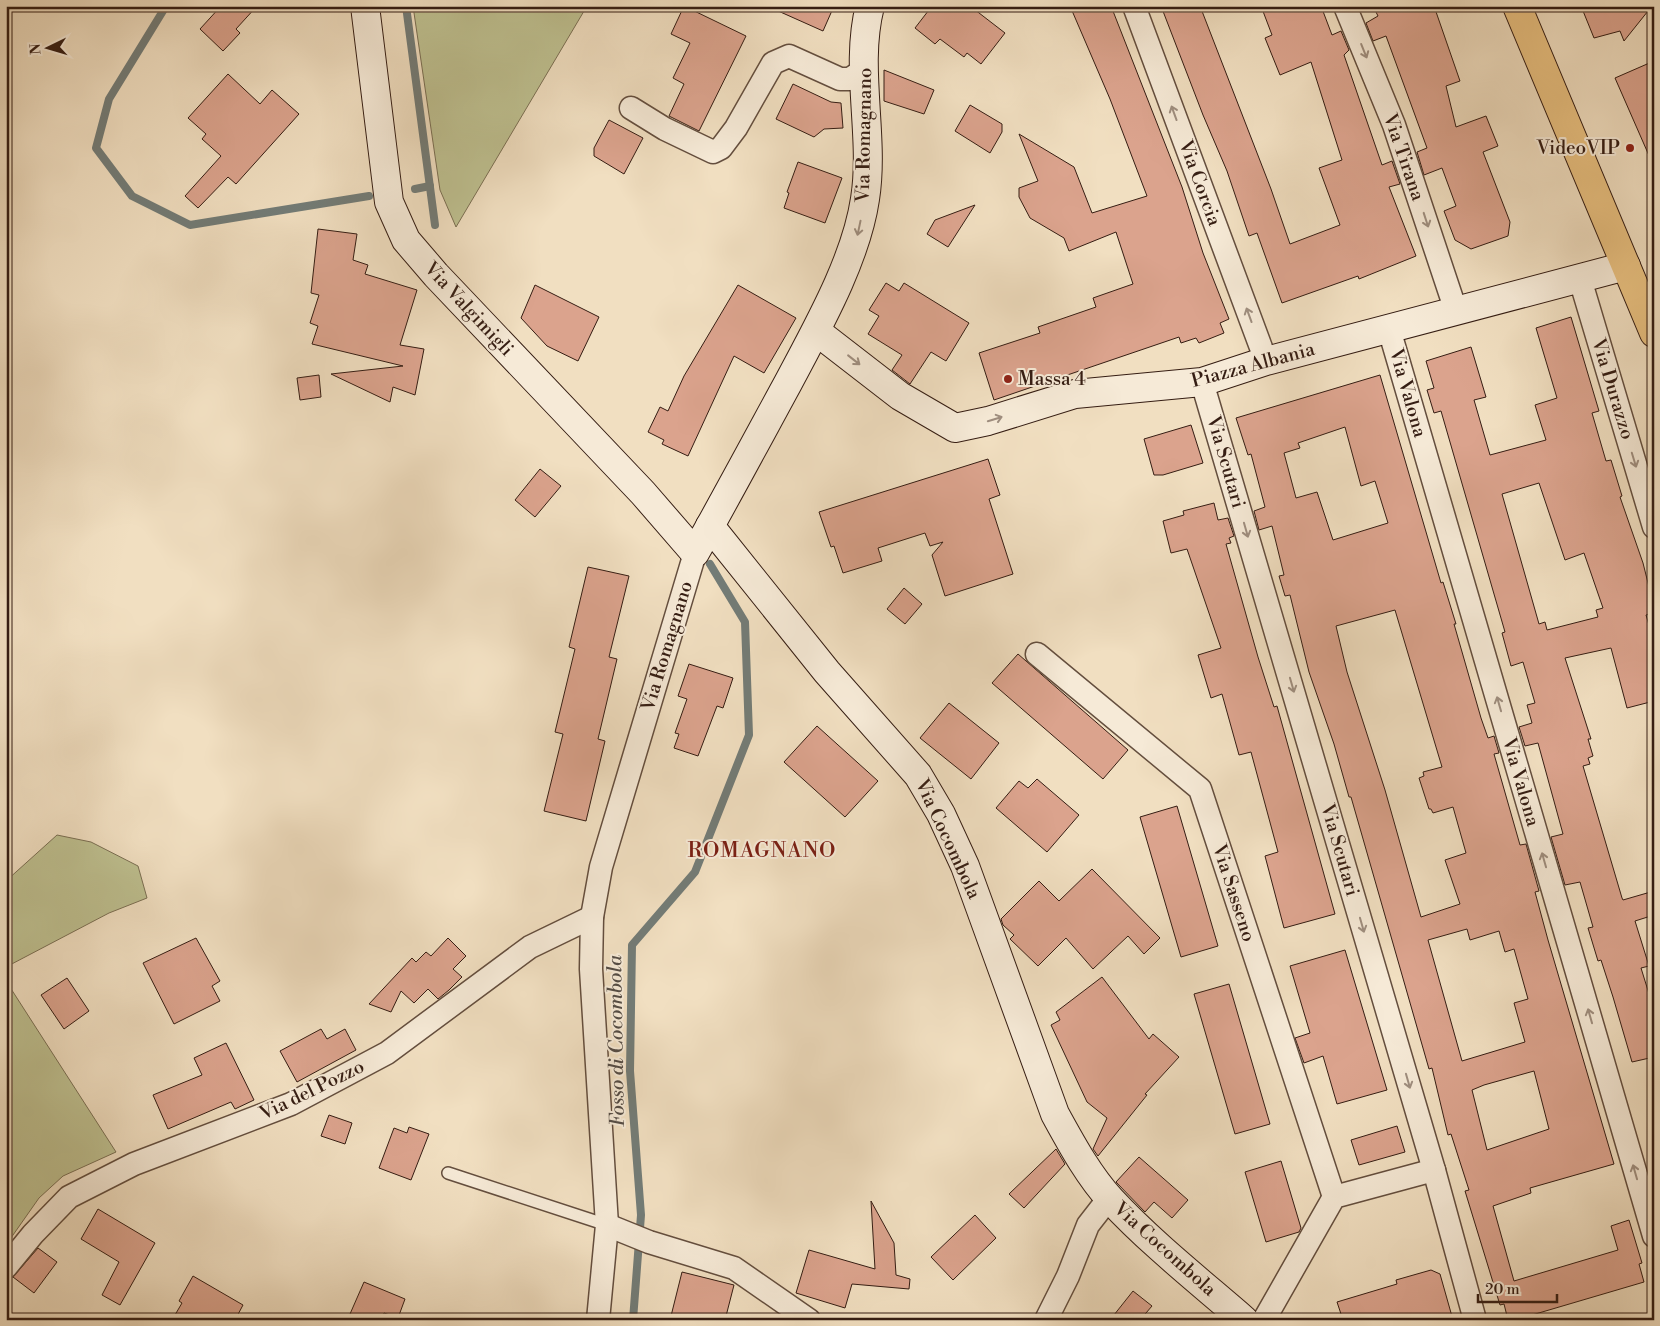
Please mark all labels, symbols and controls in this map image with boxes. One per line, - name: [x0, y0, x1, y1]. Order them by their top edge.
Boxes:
- north arrow: [22, 22, 72, 72]
- text: N: [27, 43, 45, 55]
- one-way arrow: [1359, 43, 1369, 58]
- street label: Via Romagnano: [851, 67, 877, 204]
- one-way arrow: [1169, 106, 1178, 122]
- street label: Via Tirana: [1378, 109, 1430, 204]
- street label: Via Corcia: [1173, 136, 1227, 230]
- place label: VideoVIP: [1535, 136, 1620, 160]
- marker: VideoVIP: [1624, 142, 1636, 154]
- one-way arrow: [1422, 212, 1431, 227]
- one-way arrow: [854, 220, 863, 236]
- street label: Via Valgimigli: [419, 256, 519, 361]
- one-way arrow: [1244, 308, 1253, 323]
- street label: Via Durazzo: [1586, 335, 1640, 443]
- street label: Piazza Albania: [1189, 337, 1318, 393]
- street label: Via Valona: [1384, 345, 1432, 440]
- one-way arrow: [847, 355, 860, 366]
- place label: Massa 4: [1018, 367, 1086, 391]
- marker: Massa 4: [1002, 373, 1014, 385]
- street label: Via Scutari: [1201, 412, 1251, 511]
- one-way arrow: [987, 414, 1003, 424]
- one-way arrow: [1629, 452, 1639, 468]
- one-way arrow: [1241, 521, 1251, 537]
- street label: Via Romagnano: [635, 578, 698, 715]
- one-way arrow: [1287, 677, 1297, 693]
- one-way arrow: [1493, 696, 1503, 712]
- street label: Via Valona: [1497, 734, 1545, 829]
- street label: Via Cocombola: [909, 774, 986, 903]
- street label: Via Scutari: [1315, 800, 1365, 899]
- district label: ROMAGNANO: [688, 838, 836, 864]
- street label: Via Sasseno: [1207, 840, 1261, 945]
- one-way arrow: [1539, 852, 1549, 868]
- one-way arrow: [1358, 917, 1368, 933]
- water label: Fosso di Cocombola: [603, 954, 631, 1127]
- one-way arrow: [1584, 1008, 1594, 1024]
- street label: Via del Pozzo: [255, 1054, 368, 1126]
- one-way arrow: [1404, 1073, 1414, 1089]
- one-way arrow: [1630, 1164, 1640, 1180]
- street label: Via Cocombola: [1108, 1196, 1222, 1302]
- scale bar: [1478, 1271, 1556, 1303]
- text: 20 m: [1485, 1280, 1520, 1299]

